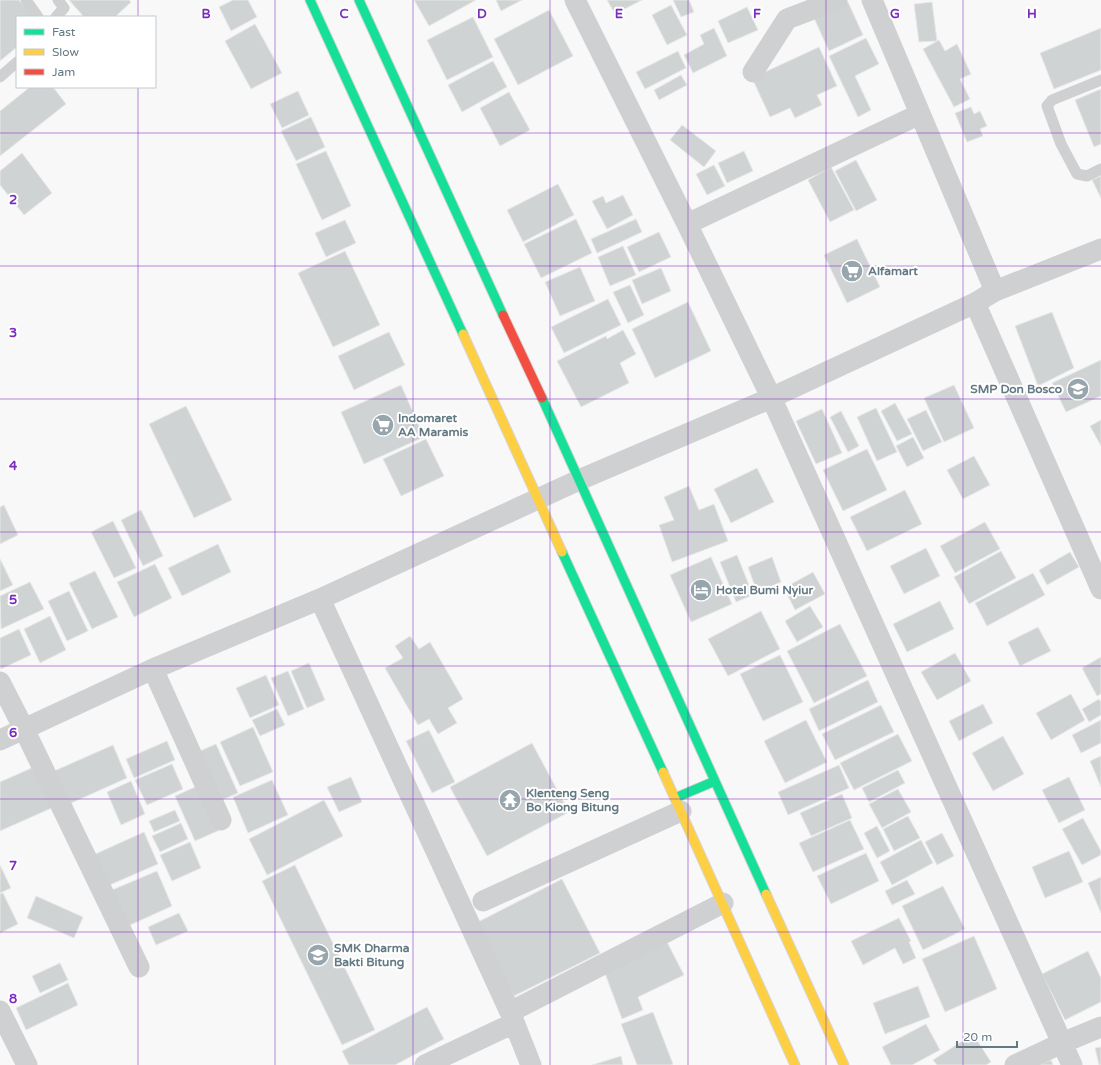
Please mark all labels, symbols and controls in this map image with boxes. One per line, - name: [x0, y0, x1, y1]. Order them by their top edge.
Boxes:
- text: B: [201, 6, 211, 22]
- text: C: [339, 6, 349, 22]
- text: D: [477, 6, 487, 22]
- text: E: [615, 6, 623, 22]
- text: F: [753, 6, 761, 22]
- text: G: [890, 6, 900, 22]
- text: H: [1027, 6, 1037, 22]
- legend: [16, 16, 156, 88]
- text: Fast: [52, 25, 76, 39]
- text: Slow: [52, 45, 79, 59]
- text: Jam: [52, 65, 75, 79]
- text: 2: [9, 192, 17, 208]
- supermarket icon: Alfamart: [839, 258, 865, 284]
- place label: Alfamart: [868, 264, 918, 278]
- text: 3: [9, 325, 17, 341]
- school or university icon: SMP Don Bosco: [1065, 376, 1091, 402]
- place label: SMP Don Bosco: [970, 382, 1062, 396]
- place label: Indomaret AA Maramis: [398, 411, 468, 439]
- supermarket icon: Indomaret AA Maramis: [370, 412, 396, 438]
- text: 4: [9, 458, 18, 474]
- hotel icon: Hotel Bumi Nyiur: [688, 577, 714, 603]
- place label: Hotel Bumi Nyiur: [716, 583, 813, 598]
- text: 5: [9, 592, 17, 608]
- text: 6: [9, 725, 17, 741]
- place label: Klenteng Seng Bo Kiong Bitung: [526, 786, 619, 815]
- temple icon: Klenteng Seng Bo Kiong Bitung: [497, 787, 523, 813]
- text: 7: [9, 858, 17, 874]
- place label: SMK Dharma Bakti Bitung: [334, 941, 410, 970]
- school or university icon: SMK Dharma Bakti Bitung: [305, 942, 331, 968]
- text: 8: [9, 991, 17, 1007]
- scale bar: [957, 1023, 1017, 1049]
- text: 20 m: [963, 1030, 992, 1044]

